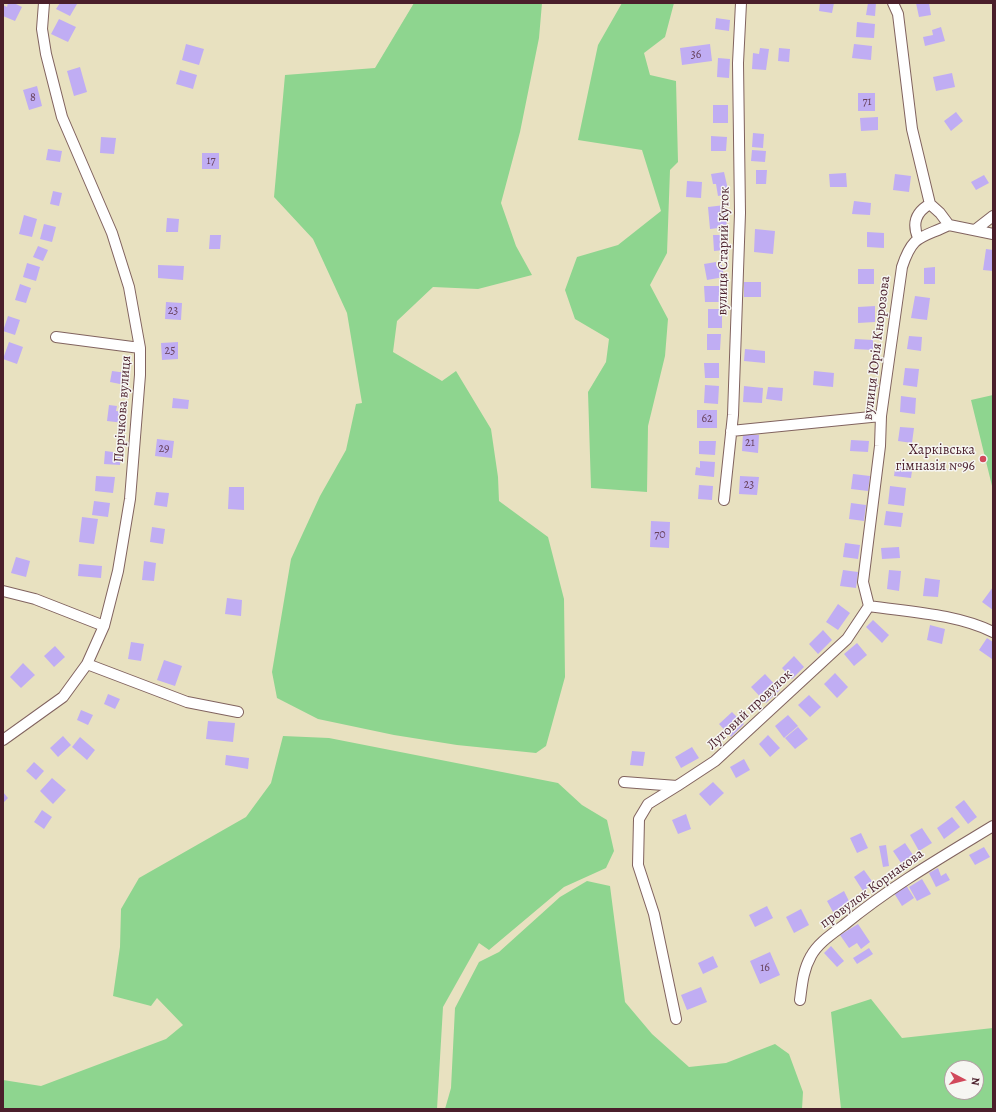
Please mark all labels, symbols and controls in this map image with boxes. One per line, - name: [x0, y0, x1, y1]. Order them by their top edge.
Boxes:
- house number: 36: [691, 48, 701, 62]
- house number: 8: [30, 91, 36, 105]
- house number: 71: [862, 95, 872, 109]
- house number: 17: [206, 154, 216, 168]
- street label: вулиця Старий Куток: [714, 186, 734, 316]
- street label: вулиця Юрія Кнорозова: [860, 275, 894, 421]
- house number: 23: [168, 304, 178, 318]
- house number: 25: [165, 344, 175, 358]
- street label: Порічкова вулиця: [111, 355, 135, 463]
- house number: 62: [701, 412, 713, 426]
- house number: 21: [745, 436, 755, 450]
- house number: 29: [158, 442, 170, 456]
- place label: Харківська гімназія №96: [896, 443, 975, 476]
- marker: Харківська гімназія №96: [978, 454, 988, 464]
- house number: 23: [744, 478, 754, 492]
- house number: 70: [654, 528, 666, 542]
- street label: Луговий провулок: [704, 666, 796, 754]
- street label: провулок Корнакова: [817, 846, 927, 932]
- house number: 16: [760, 961, 770, 975]
- north arrow: [944, 1060, 984, 1100]
- text: N: [967, 1077, 983, 1086]

